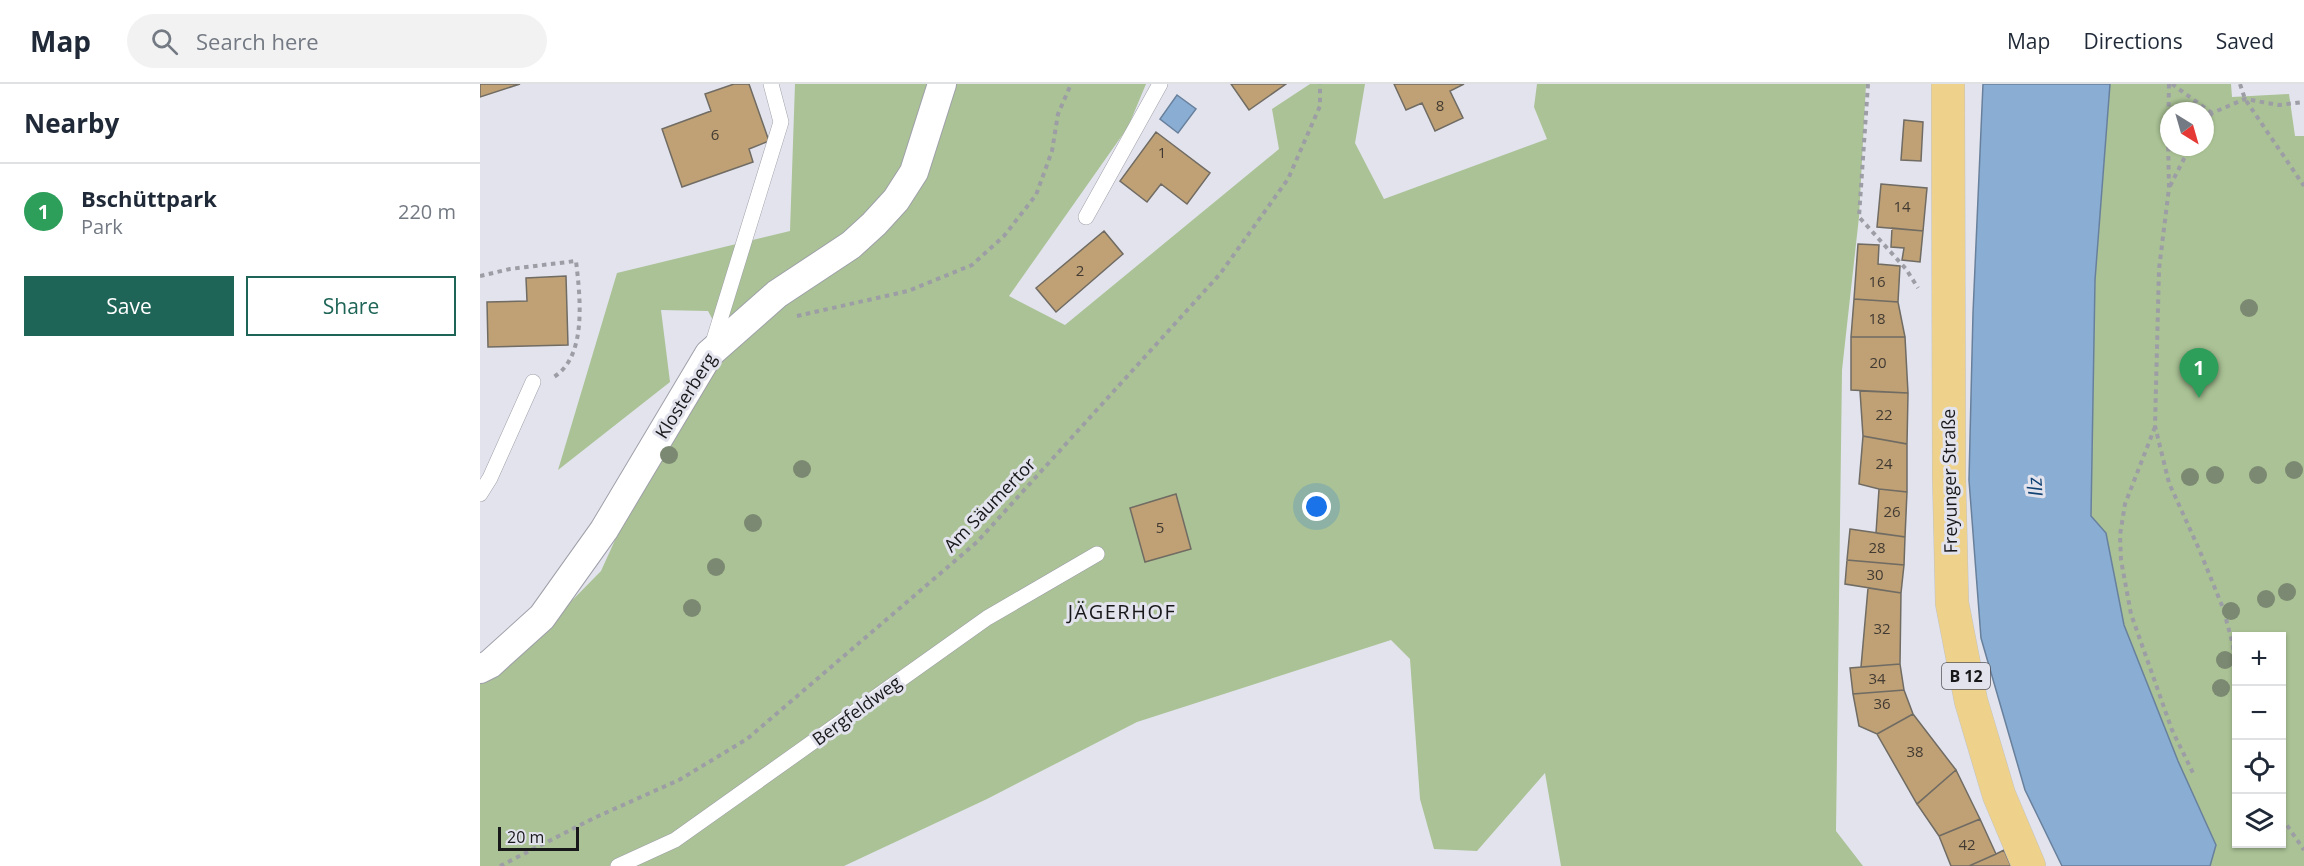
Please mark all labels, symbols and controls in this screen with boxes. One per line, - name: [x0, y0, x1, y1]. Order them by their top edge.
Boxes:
- search box: [127, 14, 547, 68]
- text: Map: [30, 22, 91, 60]
- icon: search: [148, 25, 181, 58]
- text: Search here: [196, 26, 319, 56]
- text: Map: [2007, 27, 2050, 55]
- text: Directions: [2083, 27, 2183, 55]
- text: Saved: [2216, 27, 2274, 55]
- house number: 8: [1436, 95, 1444, 115]
- north arrow: [2160, 102, 2214, 156]
- text: Nearby: [24, 105, 119, 141]
- house number: 6: [711, 124, 719, 144]
- house number: 1: [1158, 142, 1166, 162]
- text: Bschüttpark: [81, 183, 217, 213]
- house number: 14: [1893, 196, 1911, 216]
- text: 1: [38, 198, 49, 225]
- text: 220 m: [398, 198, 456, 225]
- text: Park: [81, 213, 123, 240]
- house number: 2: [1076, 260, 1084, 280]
- house number: 16: [1868, 271, 1886, 291]
- button: Save: [24, 276, 234, 336]
- button: Share: [246, 276, 456, 336]
- house number: 18: [1868, 308, 1886, 328]
- street label: Klosterberg: [649, 348, 721, 443]
- pin: 1: [2180, 348, 2218, 398]
- house number: 20: [1869, 352, 1887, 372]
- house number: 22: [1875, 404, 1893, 424]
- street label: Freyunger Straße: [1936, 408, 1962, 554]
- street label: Am Säumertor: [938, 452, 1041, 557]
- house number: 24: [1875, 453, 1893, 473]
- water label: Ilz: [2020, 476, 2049, 498]
- your location: [1302, 492, 1331, 521]
- house number: 26: [1883, 501, 1901, 521]
- house number: 5: [1156, 517, 1164, 537]
- house number: 28: [1868, 537, 1886, 557]
- house number: 30: [1866, 564, 1884, 584]
- district label: JÄGERHOF: [1066, 598, 1176, 625]
- house number: 32: [1873, 618, 1891, 638]
- map controls: [2232, 632, 2286, 848]
- button: +: [2232, 632, 2286, 686]
- road number: B 12: [1942, 663, 1990, 689]
- house number: 34: [1868, 668, 1886, 688]
- street label: Bergfeldweg: [807, 670, 906, 751]
- button: −: [2232, 686, 2286, 740]
- house number: 36: [1873, 693, 1891, 713]
- button: locate: [2232, 740, 2286, 794]
- house number: 38: [1906, 741, 1924, 761]
- button: layers: [2232, 794, 2286, 848]
- scale bar: [498, 824, 579, 852]
- text: 20 m: [507, 826, 544, 848]
- house number: 42: [1958, 834, 1976, 854]

